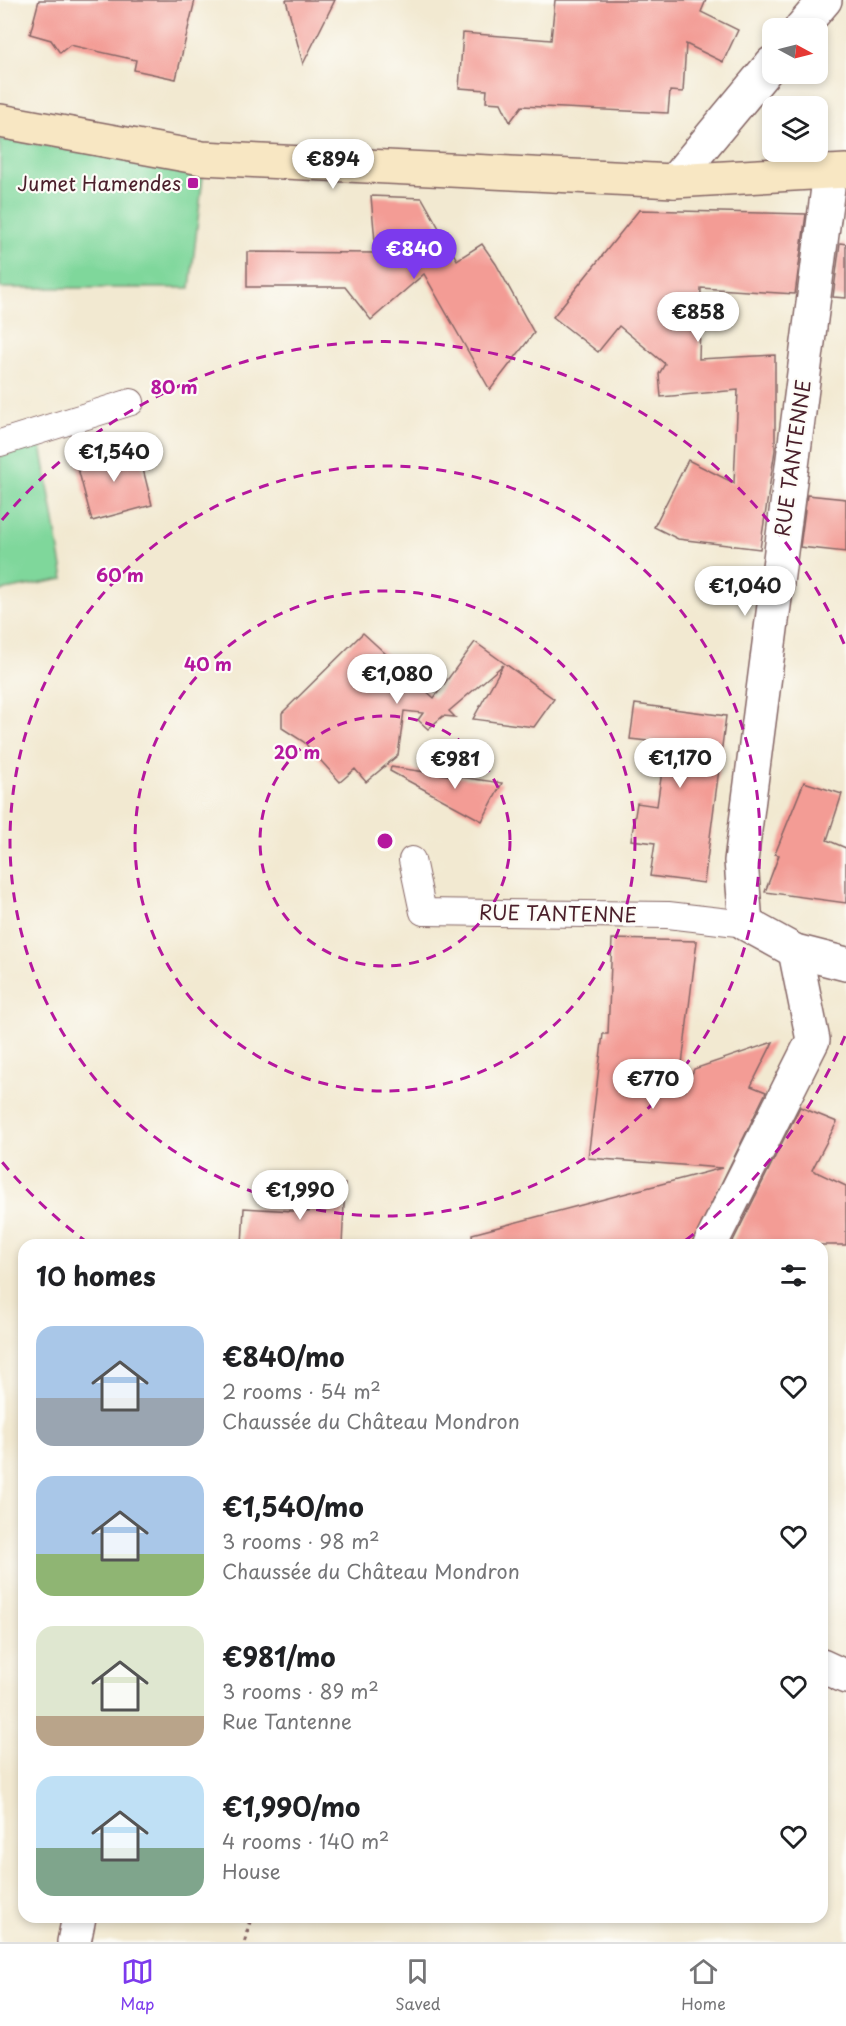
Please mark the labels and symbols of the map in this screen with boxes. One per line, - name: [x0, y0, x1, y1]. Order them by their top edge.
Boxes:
- north arrow: [762, 18, 828, 84]
- pin: €894: [297, 139, 369, 190]
- place label: Jumet Hamendes: [17, 168, 181, 198]
- marker: Jumet Hamendes: [186, 176, 200, 190]
- pin: €840: [378, 229, 450, 280]
- pin: €858: [662, 292, 734, 343]
- text: 80 m: [150, 373, 198, 400]
- street label: RUE TANTENNE: [766, 378, 818, 538]
- pin: €1,540: [65, 432, 163, 483]
- text: 60 m: [96, 561, 144, 588]
- pin: €1,040: [696, 566, 794, 617]
- text: 40 m: [184, 650, 232, 677]
- pin: €1,080: [348, 654, 446, 705]
- text: 20 m: [274, 738, 320, 765]
- pin: €1,170: [631, 738, 729, 789]
- pin: €981: [419, 739, 491, 790]
- centre of rings: [375, 831, 395, 851]
- street label: RUE TANTENNE: [479, 897, 637, 929]
- pin: €770: [617, 1059, 689, 1110]
- pin: €1,990: [251, 1170, 349, 1221]

